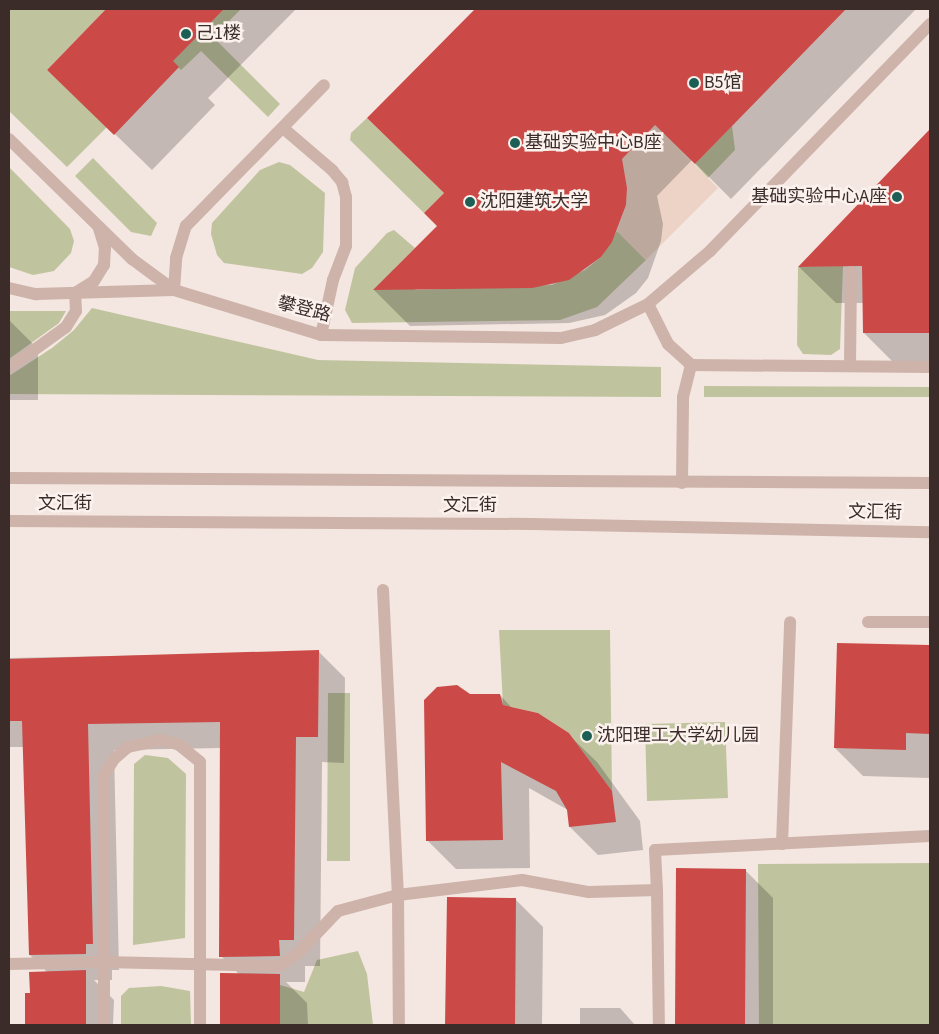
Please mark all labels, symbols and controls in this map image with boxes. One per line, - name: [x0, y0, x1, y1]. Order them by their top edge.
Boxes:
- place label: 己1楼: [196, 23, 241, 45]
- marker: 己1楼: [180, 28, 192, 40]
- place label: B5馆: [704, 72, 742, 94]
- marker: B5馆: [688, 77, 700, 89]
- place label: 基础实验中心B座: [525, 132, 662, 154]
- marker: 基础实验中心B座: [509, 137, 521, 149]
- place label: 基础实验中心A座: [751, 186, 887, 208]
- place label: 沈阳建筑大学: [480, 191, 588, 213]
- marker: 基础实验中心A座: [891, 191, 903, 203]
- marker: 沈阳建筑大学: [464, 196, 476, 208]
- street label: 攀登路: [275, 293, 333, 327]
- street label: 文汇街: [38, 493, 92, 515]
- street label: 文汇街: [443, 495, 497, 517]
- street label: 文汇街: [848, 502, 902, 524]
- place label: 沈阳理工大学幼儿园: [597, 725, 759, 747]
- marker: 沈阳理工大学幼儿园: [581, 730, 593, 742]

